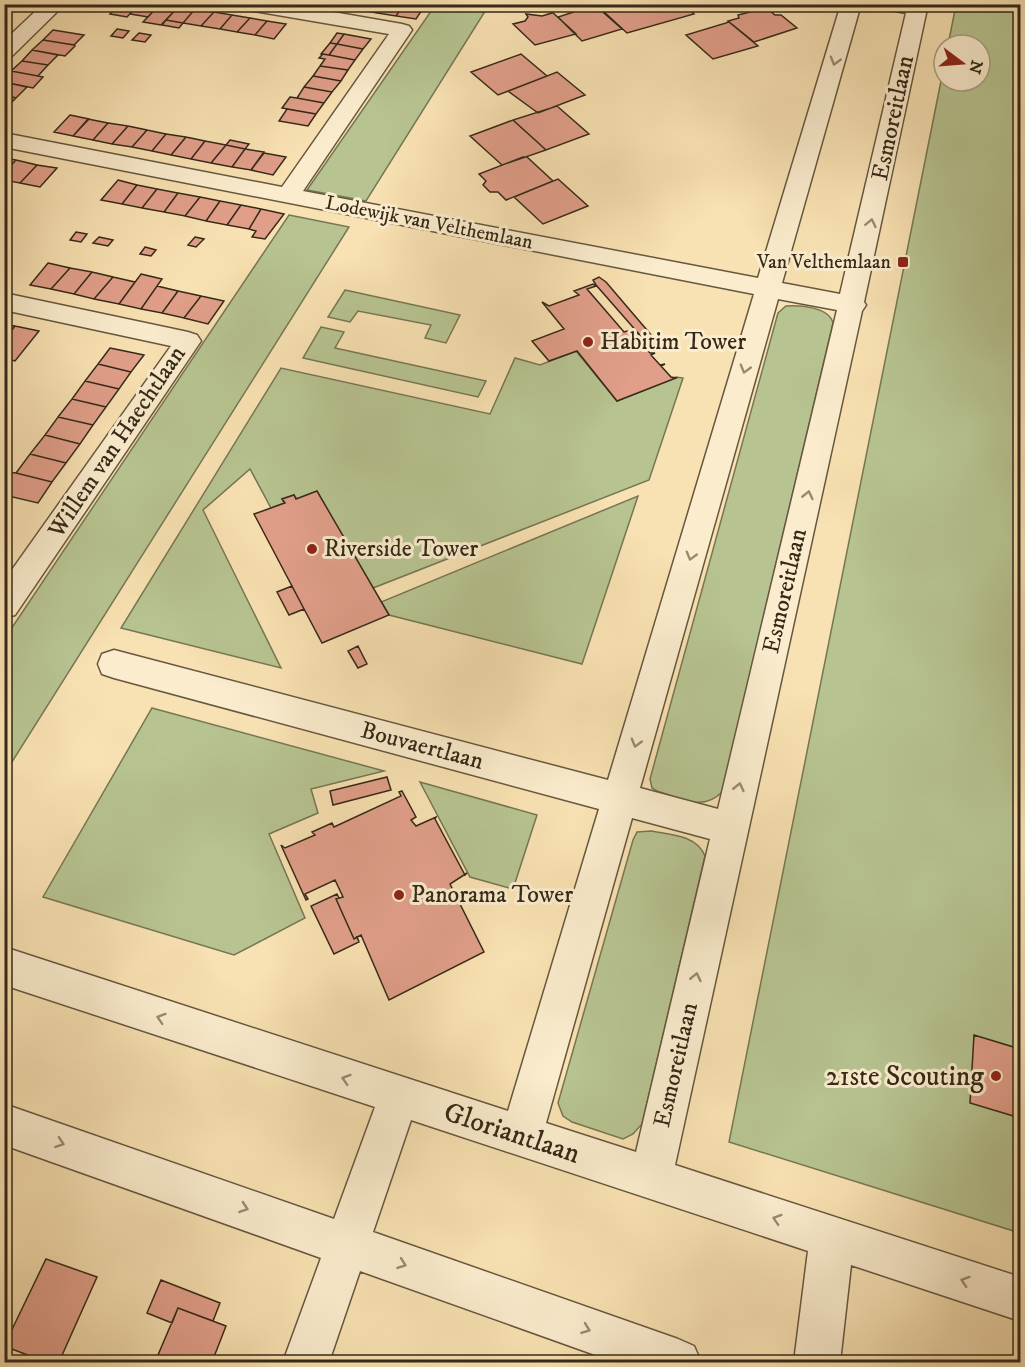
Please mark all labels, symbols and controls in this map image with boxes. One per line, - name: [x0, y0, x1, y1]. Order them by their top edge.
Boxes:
- north arrow: [932, 33, 992, 93]
- street label: Esmoreitlaan: [865, 52, 921, 183]
- one-way arrow: [830, 55, 842, 66]
- text: N: [964, 58, 987, 76]
- street label: Lodewijk van Velthemlaan: [323, 191, 535, 255]
- one-way arrow: [863, 219, 876, 229]
- place label: Van Velthemlaan: [756, 250, 892, 275]
- marker: Van Velthemlaan: [896, 255, 910, 269]
- place label: Habitim Tower: [600, 327, 746, 357]
- marker: Habitim Tower: [581, 335, 595, 349]
- street label: Willem van Haechtlaan: [41, 340, 193, 544]
- one-way arrow: [740, 363, 752, 374]
- one-way arrow: [801, 490, 814, 500]
- street label: Esmoreitlaan: [756, 525, 814, 656]
- place label: Riverside Tower: [324, 534, 478, 564]
- marker: Riverside Tower: [305, 542, 319, 556]
- one-way arrow: [686, 550, 698, 561]
- street label: Bouvaertlaan: [357, 715, 487, 777]
- one-way arrow: [631, 737, 643, 748]
- one-way arrow: [732, 782, 745, 792]
- place label: Panorama Tower: [411, 880, 573, 910]
- marker: Panorama Tower: [392, 888, 406, 902]
- one-way arrow: [689, 973, 702, 983]
- street label: Esmoreitlaan: [647, 999, 705, 1130]
- one-way arrow: [156, 1012, 167, 1025]
- place label: 21ste Scouting: [826, 1059, 984, 1094]
- marker: 21ste Scouting: [989, 1069, 1003, 1083]
- one-way arrow: [341, 1074, 352, 1086]
- street label: Gloriantlaan: [439, 1095, 585, 1172]
- one-way arrow: [54, 1135, 65, 1148]
- one-way arrow: [238, 1200, 249, 1213]
- one-way arrow: [772, 1214, 782, 1226]
- one-way arrow: [396, 1256, 407, 1269]
- one-way arrow: [960, 1275, 971, 1288]
- one-way arrow: [580, 1322, 591, 1335]

